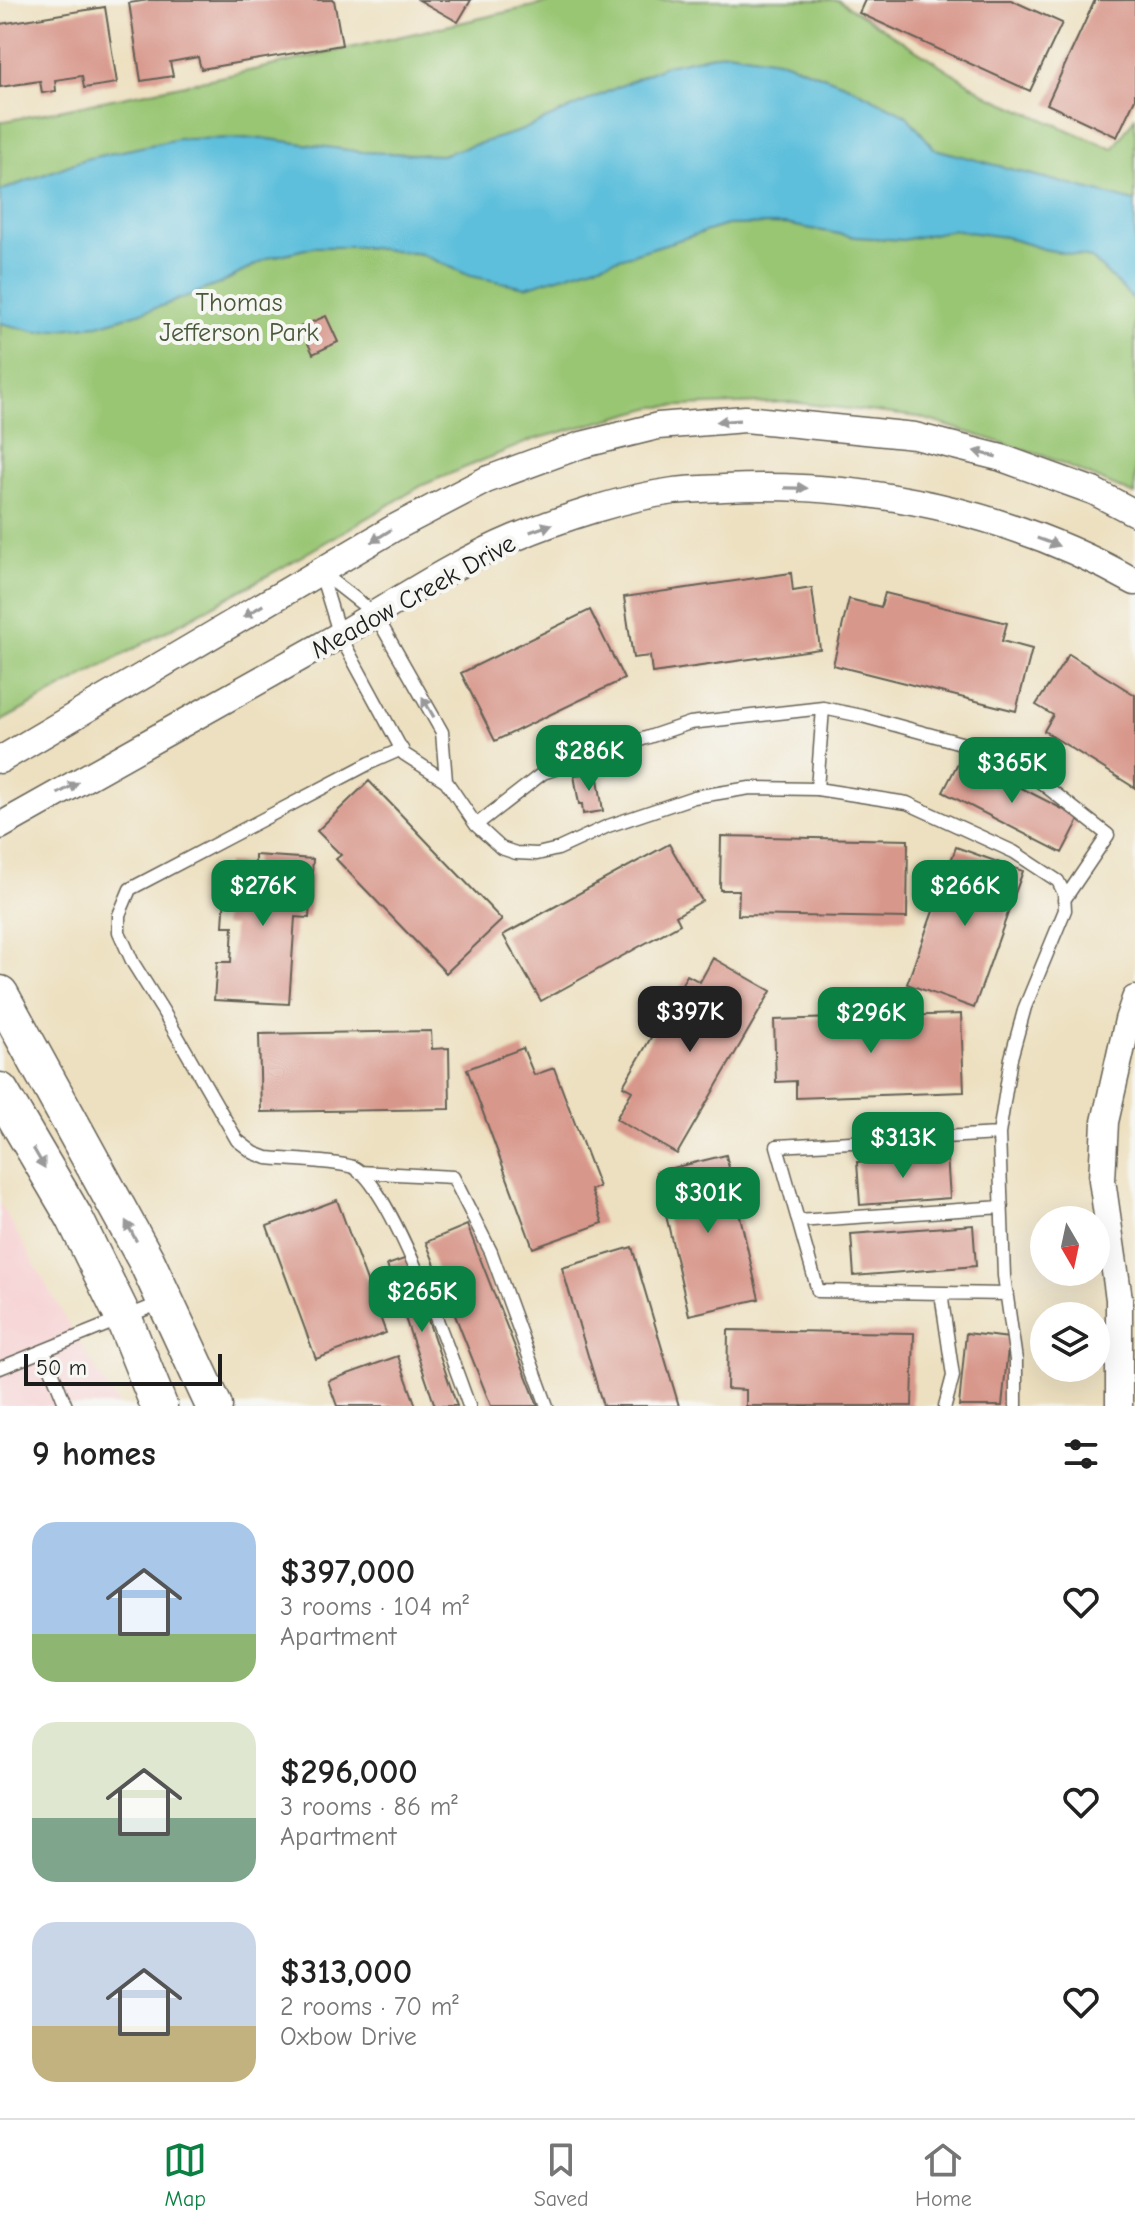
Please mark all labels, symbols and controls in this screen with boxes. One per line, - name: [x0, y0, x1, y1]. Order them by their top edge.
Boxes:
- park label: Thomas Jefferson Park: [159, 288, 319, 348]
- one-way arrow: [715, 415, 740, 428]
- one-way arrow: [972, 447, 997, 459]
- one-way arrow: [784, 482, 809, 494]
- one-way arrow: [529, 522, 553, 534]
- street label: Meadow Creek Drive: [306, 528, 521, 665]
- one-way arrow: [370, 528, 392, 542]
- one-way arrow: [1037, 536, 1061, 548]
- one-way arrow: [242, 604, 264, 618]
- one-way arrow: [421, 696, 435, 718]
- pin: $286K: [533, 725, 645, 793]
- text: $286K: [554, 736, 624, 766]
- pin: $365K: [956, 737, 1068, 805]
- text: $365K: [977, 748, 1047, 778]
- one-way arrow: [57, 781, 79, 795]
- pin: $276K: [207, 860, 319, 928]
- pin: $266K: [909, 860, 1021, 928]
- text: $276K: [229, 871, 297, 901]
- text: $266K: [930, 871, 1000, 901]
- pin: $397K: [634, 986, 746, 1054]
- pin: $296K: [815, 987, 927, 1055]
- text: $397K: [656, 997, 724, 1027]
- text: $296K: [836, 998, 906, 1028]
- pin: $313K: [847, 1112, 959, 1180]
- text: $313K: [870, 1123, 936, 1153]
- one-way arrow: [32, 1147, 46, 1169]
- pin: $301K: [652, 1167, 764, 1235]
- text: $301K: [674, 1178, 742, 1208]
- north arrow: [1030, 1206, 1110, 1286]
- map controls: [1030, 1206, 1110, 1382]
- one-way arrow: [124, 1220, 138, 1243]
- pin: $265K: [366, 1266, 478, 1334]
- text: $265K: [387, 1277, 457, 1307]
- button: layers: [1030, 1302, 1110, 1382]
- scale bar: [24, 1350, 222, 1386]
- text: 50 m: [36, 1355, 87, 1381]
- icon: filters: [1059, 1432, 1103, 1476]
- text: 9 homes: [32, 1434, 156, 1474]
- text: $397,000: [280, 1552, 415, 1592]
- icon: home: [96, 1554, 192, 1650]
- icon: heart: [1059, 1580, 1103, 1624]
- text: 3 rooms · 104 m²: [280, 1592, 469, 1622]
- text: Apartment: [280, 1622, 396, 1652]
- text: $296,000: [280, 1752, 418, 1792]
- icon: home: [96, 1754, 192, 1850]
- icon: heart: [1059, 1780, 1103, 1824]
- text: 3 rooms · 86 m²: [280, 1792, 458, 1822]
- text: Apartment: [280, 1822, 396, 1852]
- text: $313,000: [280, 1952, 412, 1992]
- icon: home: [96, 1954, 192, 2050]
- icon: heart: [1059, 1980, 1103, 2024]
- text: 2 rooms · 70 m²: [280, 1992, 459, 2022]
- text: Oxbow Drive: [280, 2022, 417, 2052]
- tab: Map: [163, 2138, 207, 2212]
- tab: Saved: [534, 2138, 589, 2212]
- tab: Home: [915, 2138, 972, 2212]

